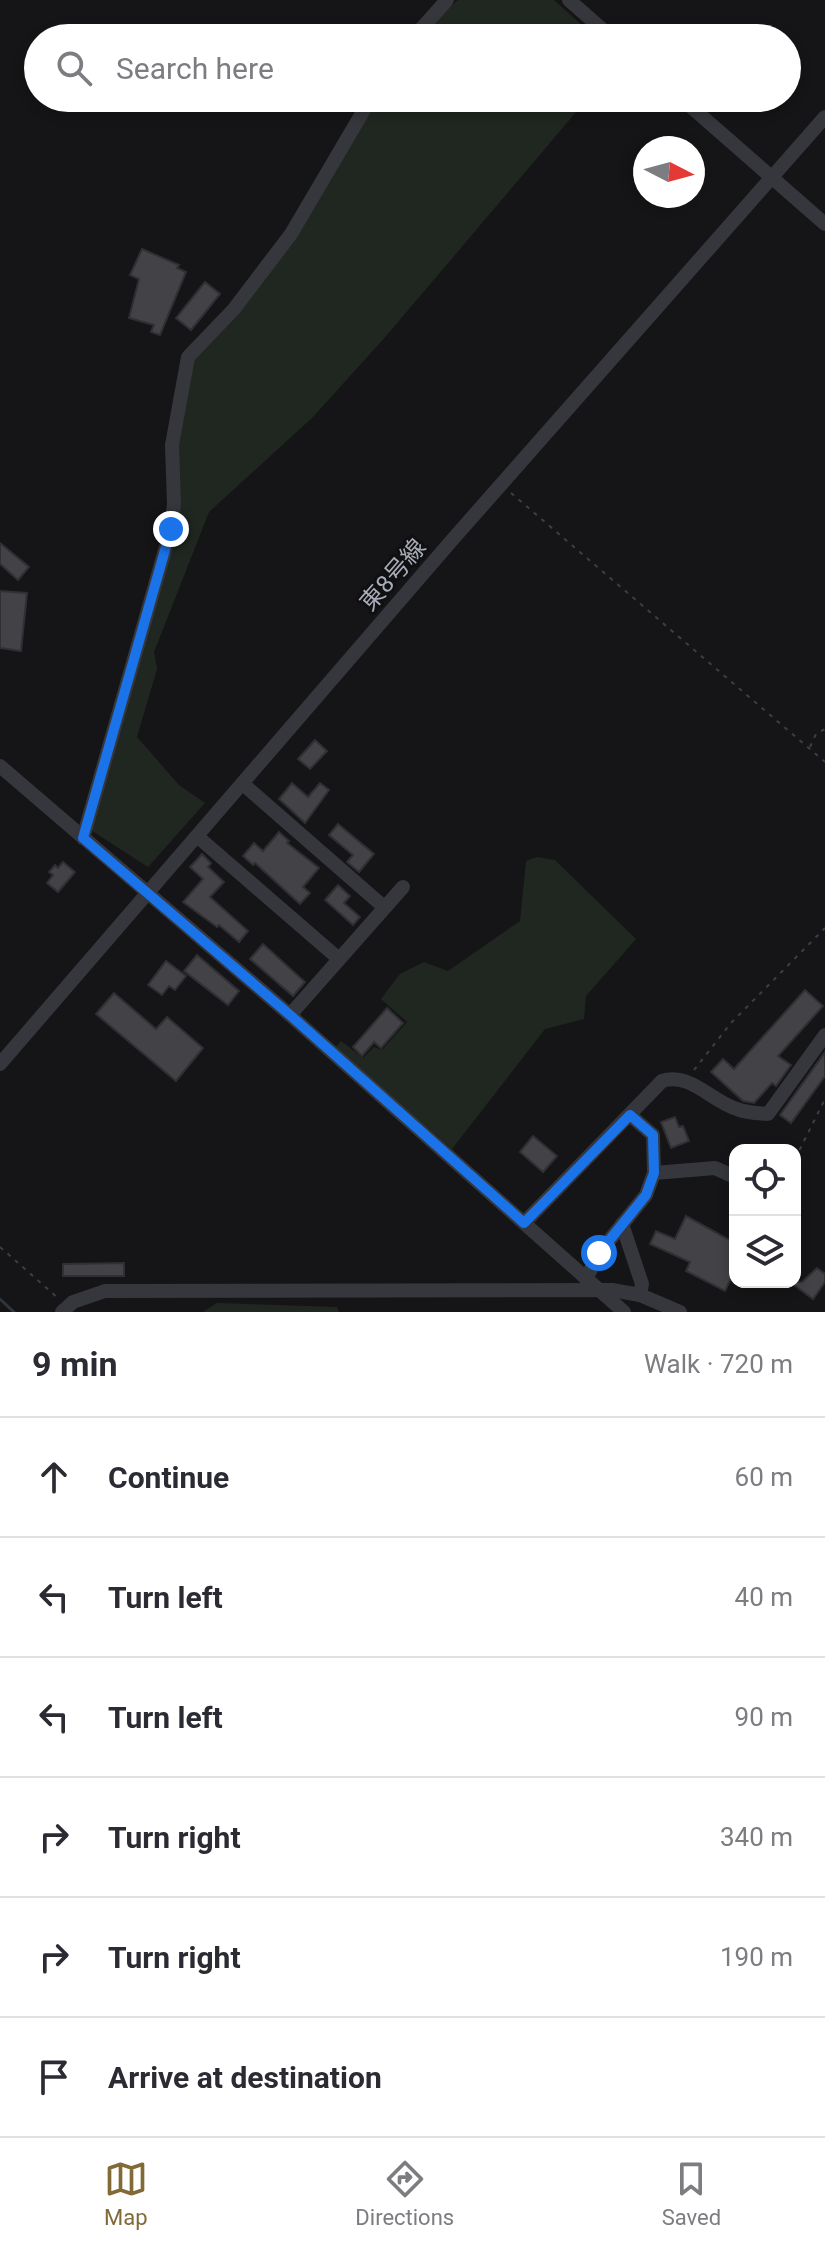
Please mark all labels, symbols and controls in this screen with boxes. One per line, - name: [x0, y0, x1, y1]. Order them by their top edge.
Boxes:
- search box: [24, 24, 801, 112]
- icon: search: [52, 46, 96, 90]
- text: Search here: [116, 51, 274, 86]
- north arrow: [633, 136, 705, 208]
- route end: [153, 511, 189, 547]
- street label: 東8号線: [354, 534, 432, 616]
- map controls: [729, 1144, 801, 1288]
- button: locate: [729, 1144, 801, 1216]
- button: layers: [729, 1216, 801, 1288]
- route start: [581, 1235, 617, 1271]
- text: 9 min: [32, 1344, 117, 1384]
- text: Walk · 720 m: [644, 1349, 793, 1379]
- icon: ahead: [32, 1455, 76, 1499]
- text: Continue: [108, 1460, 229, 1495]
- text: 60 m: [735, 1462, 793, 1492]
- icon: left: [32, 1575, 76, 1619]
- text: Turn left: [108, 1580, 223, 1615]
- text: 40 m: [735, 1582, 793, 1612]
- icon: left: [32, 1695, 76, 1739]
- text: Turn left: [108, 1700, 223, 1735]
- text: 90 m: [735, 1702, 793, 1732]
- icon: right: [32, 1815, 76, 1859]
- text: Turn right: [108, 1820, 241, 1855]
- text: 340 m: [720, 1822, 793, 1852]
- icon: right: [32, 1935, 76, 1979]
- text: Turn right: [108, 1940, 241, 1975]
- text: 190 m: [720, 1942, 793, 1972]
- icon: arrive: [32, 2055, 76, 2099]
- text: Arrive at destination: [108, 2060, 382, 2095]
- tab: Map: [104, 2157, 148, 2230]
- tab: Directions: [355, 2157, 454, 2230]
- tab: Saved: [662, 2157, 721, 2230]

